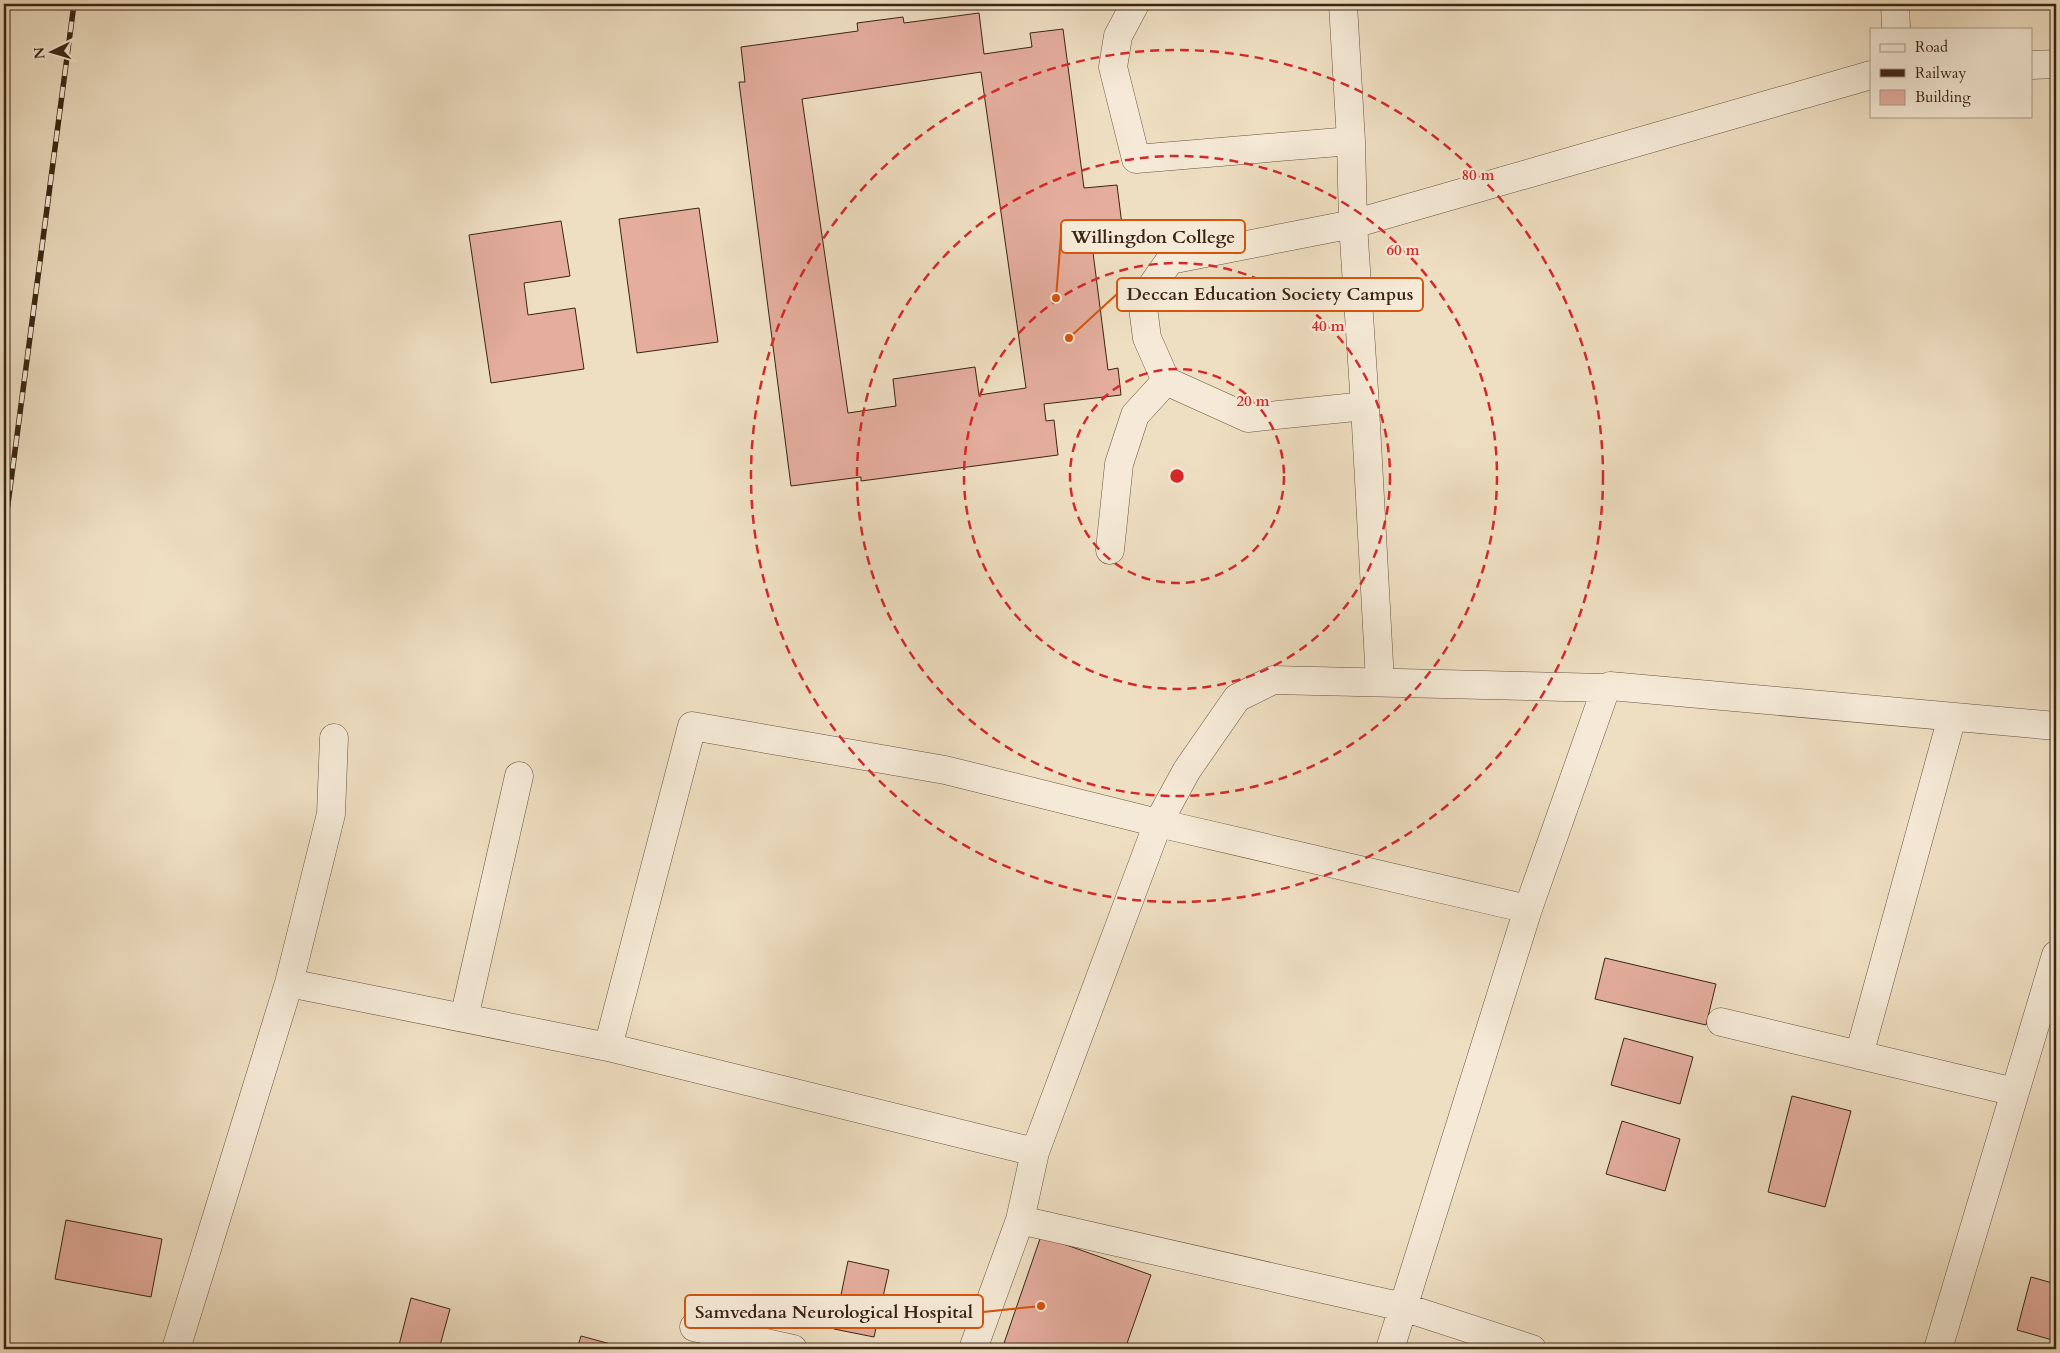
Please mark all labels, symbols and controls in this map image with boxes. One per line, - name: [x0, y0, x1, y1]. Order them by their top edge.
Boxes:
- north arrow: [28, 28, 78, 78]
- legend: [1870, 28, 2032, 118]
- text: Road: [1915, 37, 1948, 57]
- text: N: [30, 46, 50, 60]
- text: Railway: [1915, 63, 1966, 83]
- text: Building: [1915, 87, 1971, 107]
- text: 80 m: [1461, 165, 1495, 185]
- callout: Willingdon College: [1061, 220, 1245, 253]
- text: Willingdon College: [1070, 225, 1235, 250]
- text: 60 m: [1386, 240, 1420, 260]
- callout: Deccan Education Society Campus: [1117, 278, 1423, 311]
- text: Deccan Education Society Campus: [1127, 282, 1413, 307]
- text: 40 m: [1311, 316, 1345, 336]
- text: 20 m: [1236, 391, 1270, 411]
- centre of rings: [1168, 467, 1186, 485]
- callout: Samvedana Neurological Hospital: [685, 1295, 983, 1328]
- text: Samvedana Neurological Hospital: [695, 1300, 973, 1325]

